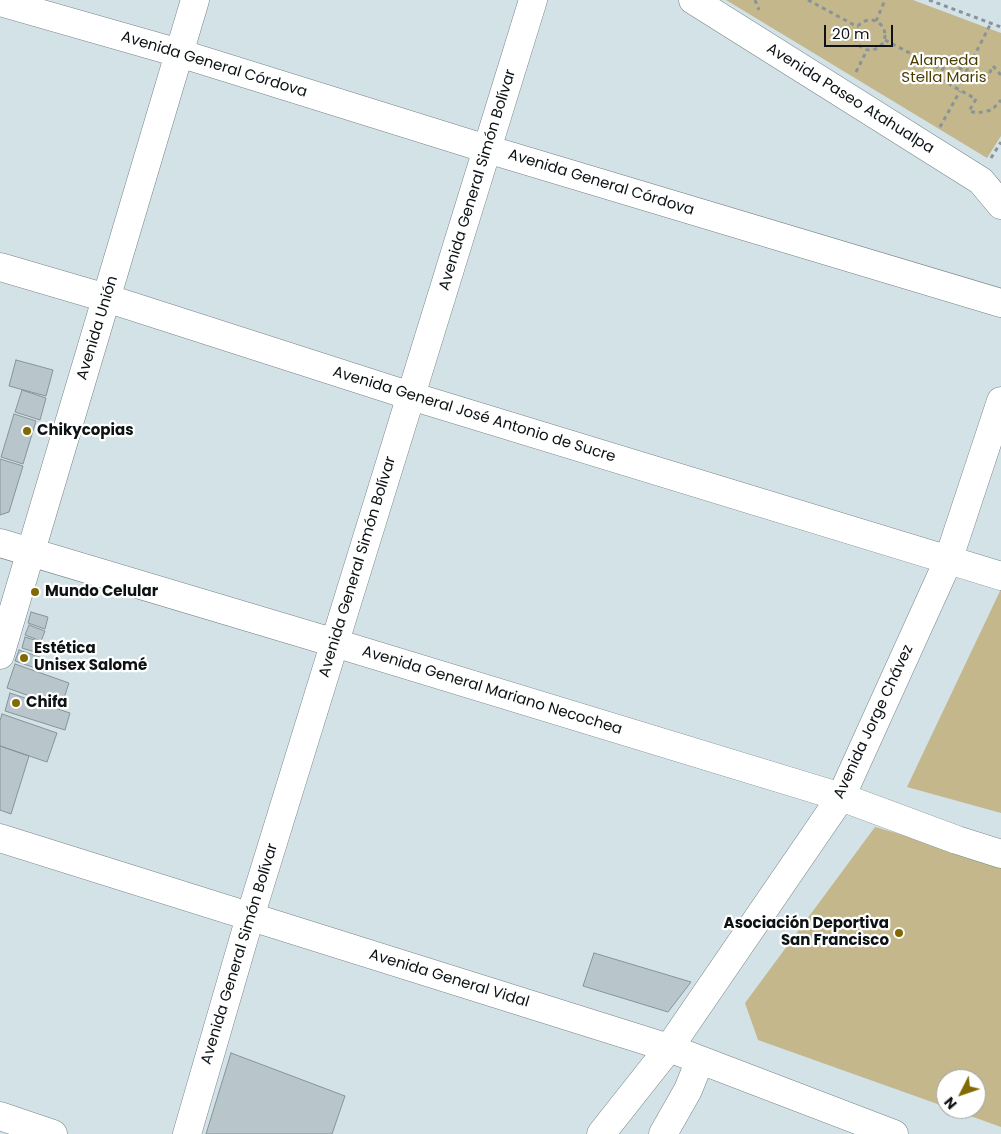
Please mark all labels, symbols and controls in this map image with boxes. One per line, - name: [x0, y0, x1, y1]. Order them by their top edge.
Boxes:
- scale bar: [826, 15, 895, 47]
- text: 20 m: [832, 23, 870, 44]
- street label: Avenida General Córdova: [119, 28, 309, 102]
- street label: Avenida Paseo Atahualpa: [763, 40, 937, 158]
- park label: Alameda Stella Maris: [901, 52, 987, 87]
- street label: Avenida General Simón Bolívar: [436, 67, 520, 293]
- street label: Avenida General Córdova: [506, 146, 696, 220]
- street label: Avenida Unión: [74, 274, 122, 382]
- street label: Avenida General José Antonio de Sucre: [330, 363, 618, 467]
- place label: Chikycopias: [37, 422, 134, 440]
- marker: Chikycopias: [21, 425, 33, 437]
- street label: Avenida General Simón Bolívar: [316, 454, 400, 680]
- place label: Mundo Celular: [45, 583, 158, 601]
- marker: Mundo Celular: [29, 586, 41, 598]
- place label: Estética Unisex Salomé: [34, 640, 147, 675]
- street label: Avenida Jorge Chávez: [830, 642, 918, 802]
- street label: Avenida General Mariano Necochea: [360, 643, 624, 739]
- marker: Estética Unisex Salomé: [18, 652, 30, 664]
- place label: Chifa: [26, 694, 68, 712]
- marker: Chifa: [10, 697, 22, 709]
- street label: Avenida General Simón Bolívar: [198, 841, 282, 1067]
- place label: Asociación Deportiva San Francisco: [724, 915, 889, 950]
- marker: Asociación Deportiva San Francisco: [893, 927, 905, 939]
- street label: Avenida General Vidal: [367, 946, 531, 1012]
- north arrow: [936, 1069, 986, 1119]
- text: N: [939, 1093, 961, 1114]

